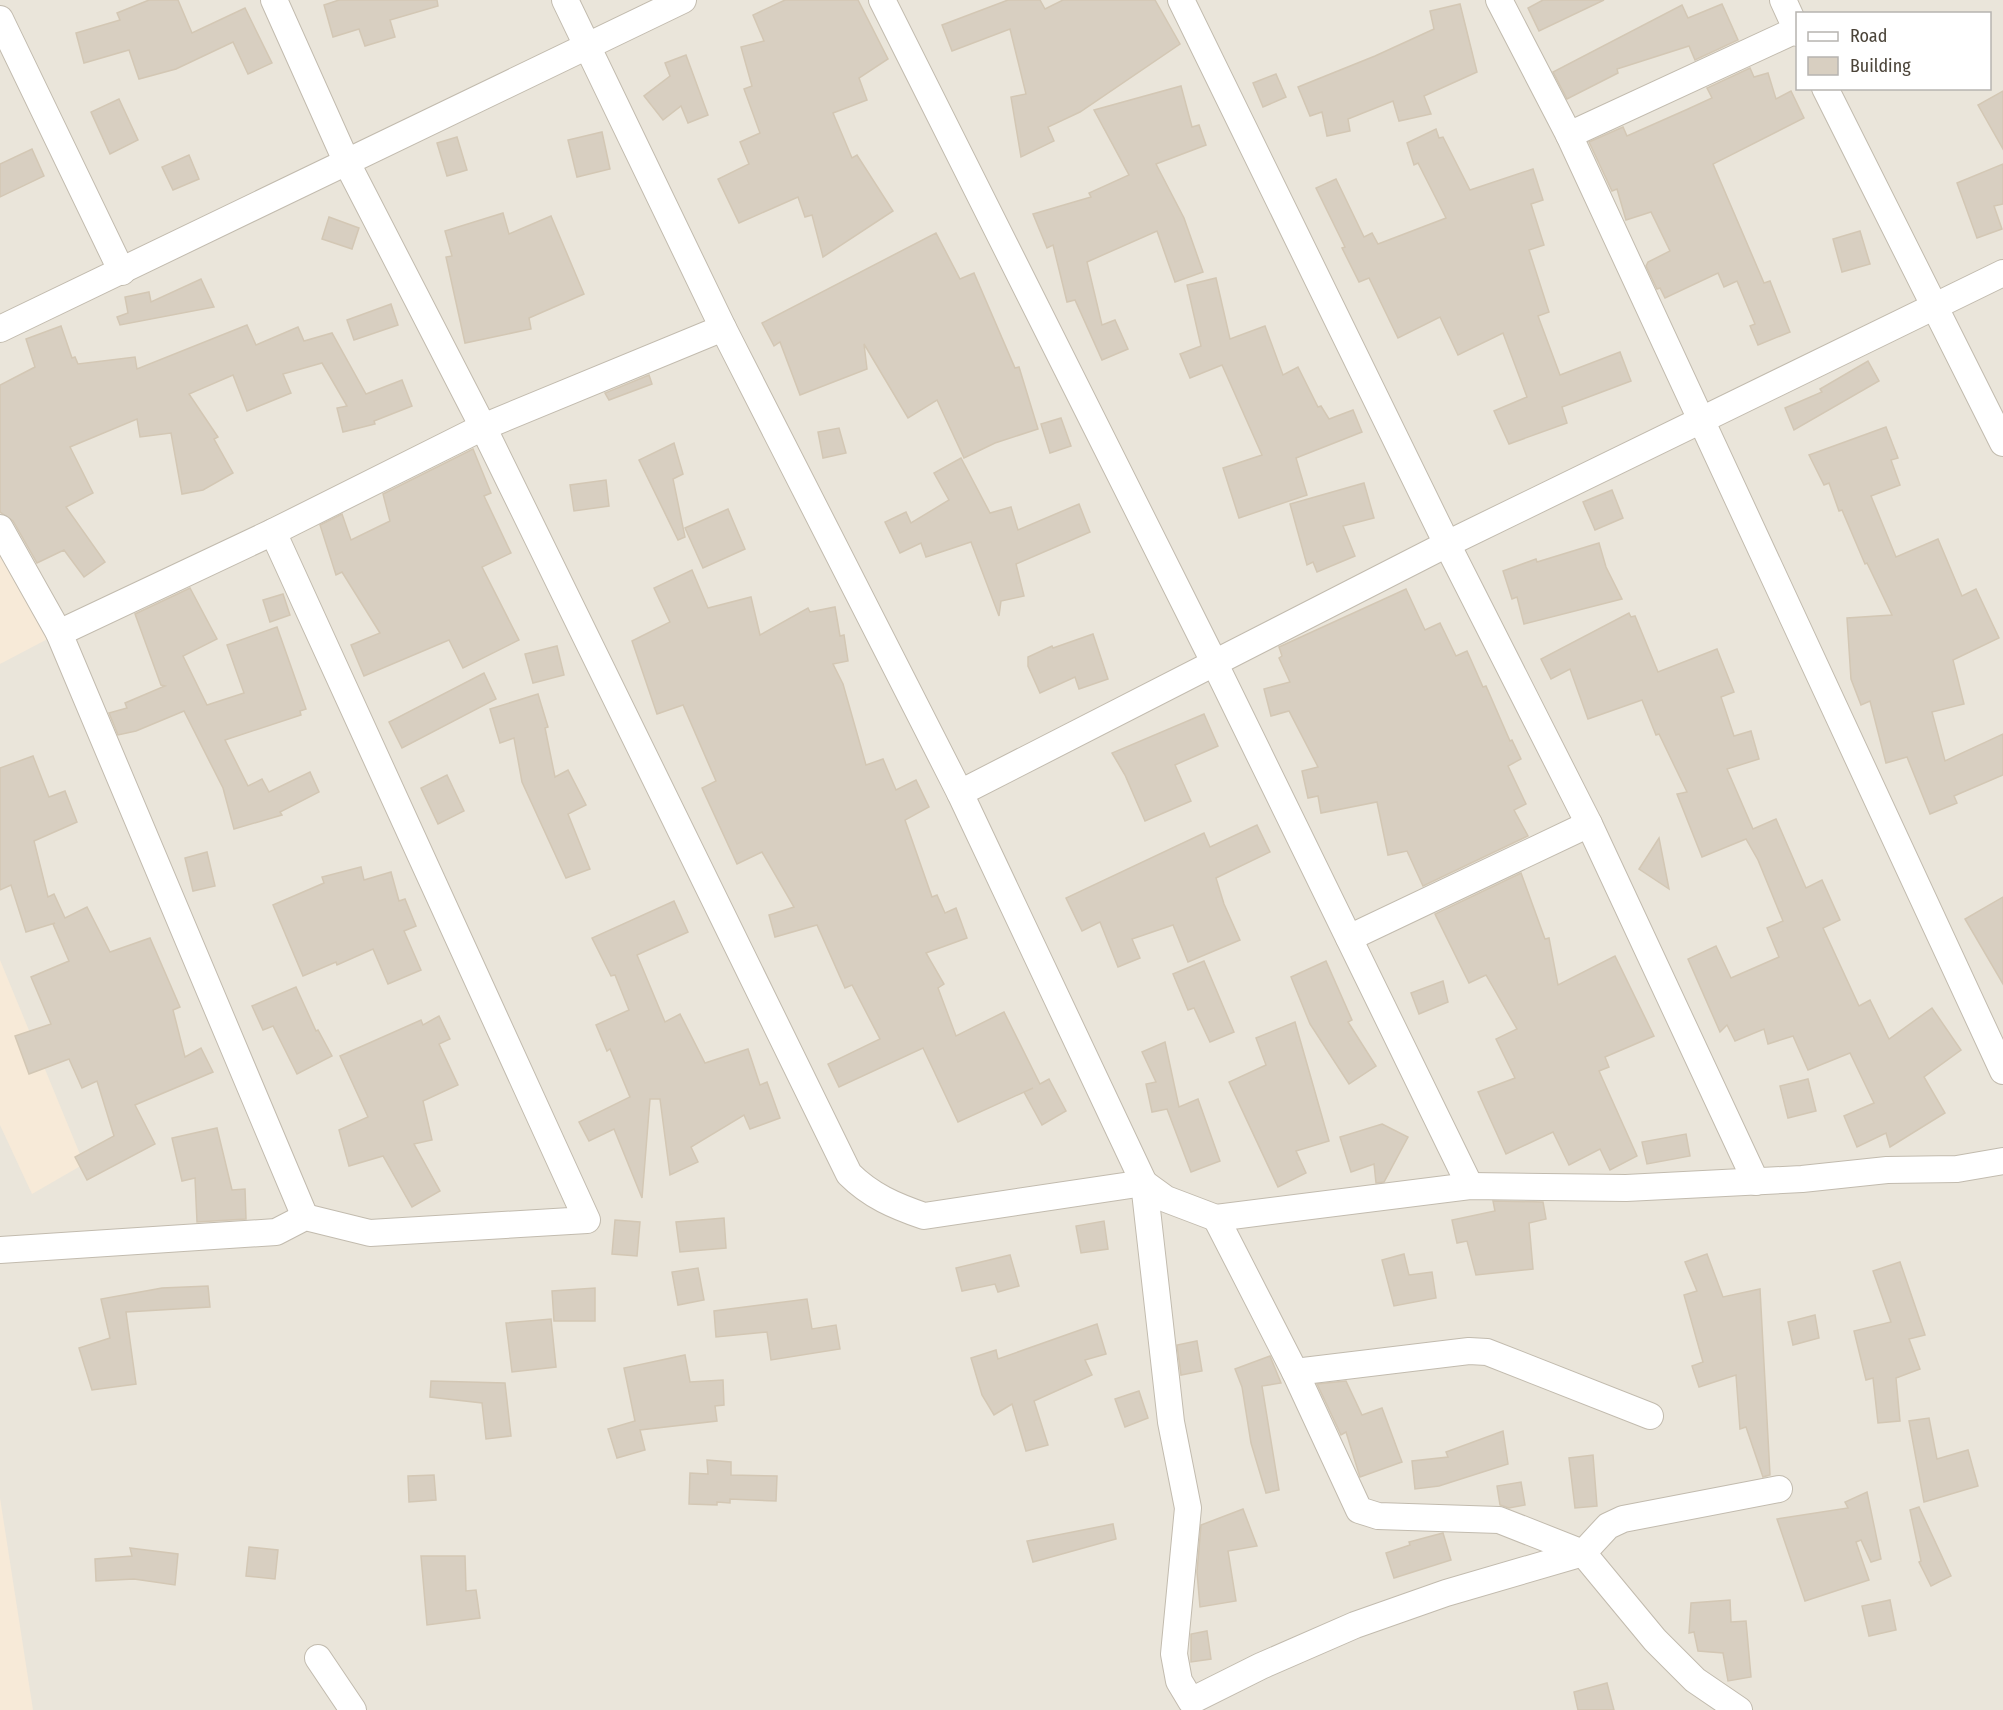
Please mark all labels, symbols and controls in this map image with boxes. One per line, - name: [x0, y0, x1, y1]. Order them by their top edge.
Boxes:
- legend: [1796, 12, 1991, 90]
- text: Road: [1850, 25, 1887, 47]
- text: Building: [1850, 55, 1911, 77]

